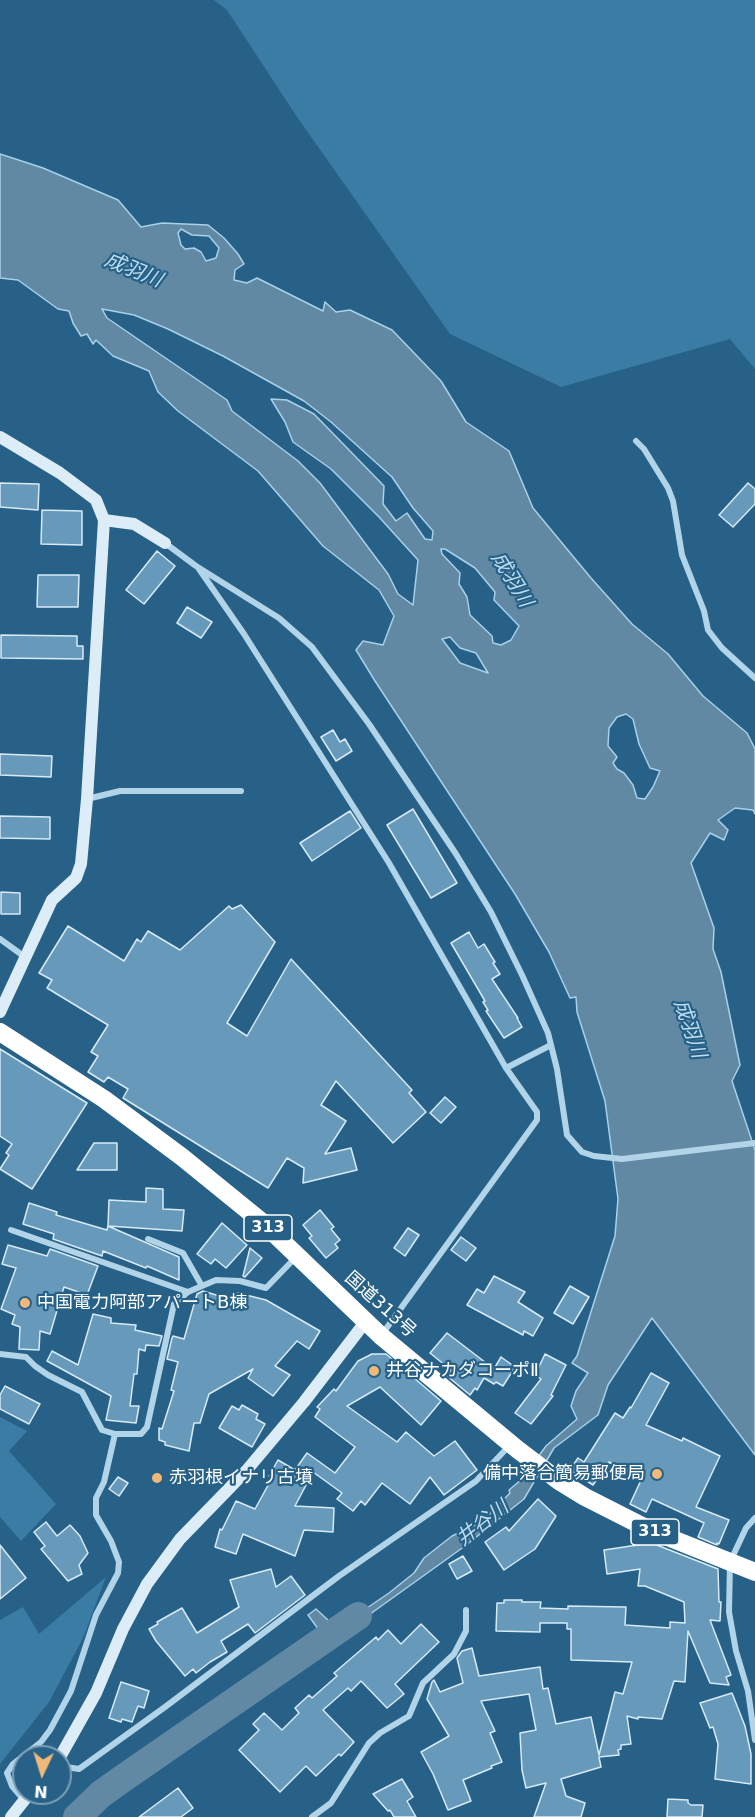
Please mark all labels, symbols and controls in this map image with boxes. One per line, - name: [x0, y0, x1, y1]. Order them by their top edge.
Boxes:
- water label: 成羽川: [101, 249, 165, 293]
- water label: 成羽川: [485, 548, 537, 612]
- water label: 成羽川: [668, 997, 710, 1061]
- road number: 313: [244, 1215, 292, 1241]
- street label: 国道313号: [340, 1267, 420, 1343]
- place label: 中国電力阿部アパートB棟: [37, 1292, 247, 1314]
- marker: 中国電力阿部アパートB棟: [18, 1296, 32, 1310]
- place label: 井谷ナカダコーポⅡ: [386, 1360, 539, 1382]
- marker: 井谷ナカダコーポⅡ: [367, 1364, 381, 1378]
- place label: 備中落合簡易郵便局: [483, 1463, 645, 1485]
- place label: 赤羽根イナリ古墳: [169, 1467, 313, 1489]
- marker: 備中落合簡易郵便局: [650, 1467, 664, 1481]
- marker: 赤羽根イナリ古墳: [150, 1471, 164, 1485]
- water label: 井谷川: [452, 1496, 514, 1552]
- road number: 313: [631, 1519, 679, 1545]
- north arrow: [12, 1745, 72, 1805]
- text: N: [34, 1782, 48, 1801]

